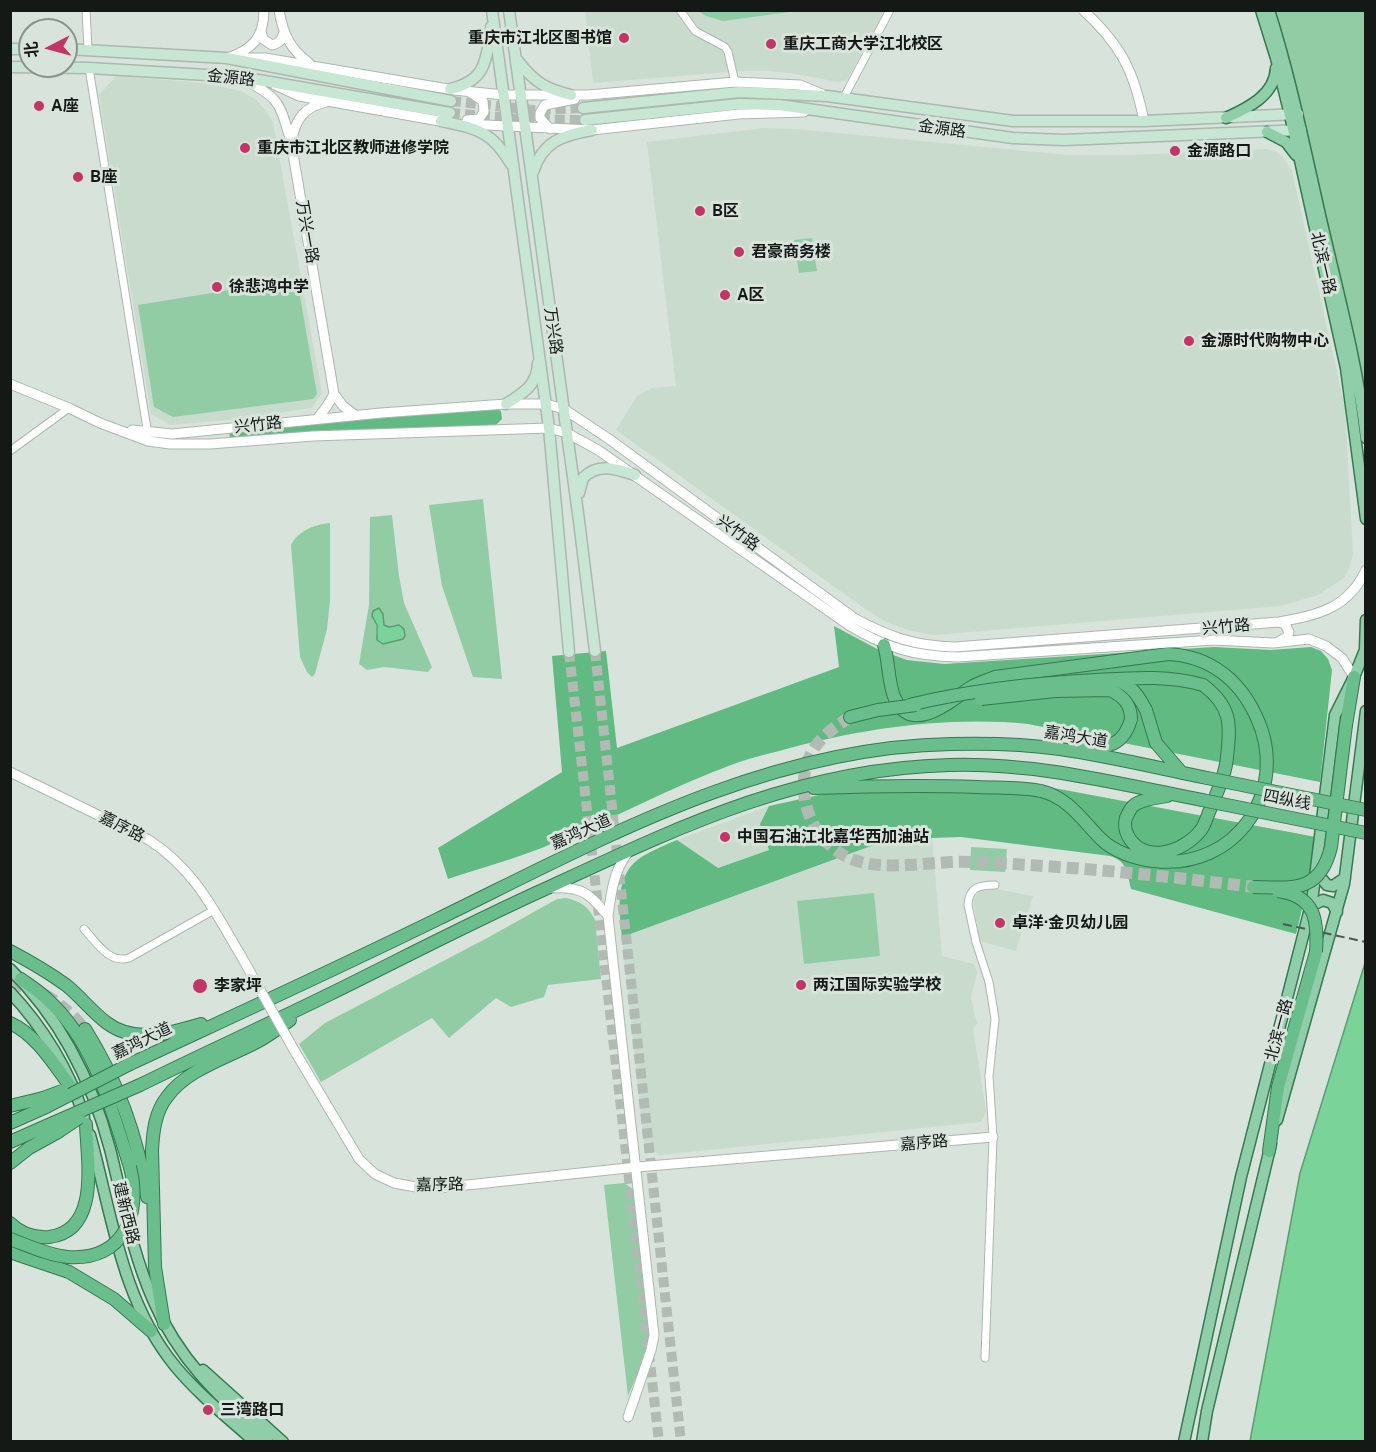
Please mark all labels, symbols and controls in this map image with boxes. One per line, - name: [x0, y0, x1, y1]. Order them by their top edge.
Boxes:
- north arrow: [18, 18, 78, 78]
- place label: 重庆市江北区图书馆: [468, 28, 612, 48]
- marker: 重庆市江北区图书馆: [617, 31, 631, 45]
- place label: 重庆工商大学江北校区: [783, 34, 943, 54]
- marker: 重庆工商大学江北校区: [764, 37, 778, 51]
- text: 北: [21, 41, 42, 59]
- street label: 金源路: [206, 66, 256, 90]
- place label: A座: [51, 96, 79, 116]
- marker: A座: [32, 99, 46, 113]
- street label: 金源路: [917, 116, 967, 142]
- place label: 重庆市江北区教师进修学院: [257, 138, 449, 158]
- marker: 重庆市江北区教师进修学院: [238, 141, 252, 155]
- place label: 金源路口: [1187, 141, 1251, 161]
- marker: 金源路口: [1168, 144, 1182, 158]
- place label: B座: [90, 167, 117, 187]
- marker: B座: [71, 170, 85, 184]
- street label: 万兴一路: [292, 199, 322, 265]
- place label: B区: [712, 201, 739, 221]
- marker: B区: [693, 204, 707, 218]
- street label: 北滨一路: [1306, 230, 1340, 296]
- place label: 君豪商务楼: [751, 242, 831, 262]
- marker: 君豪商务楼: [732, 245, 746, 259]
- place label: 徐悲鸿中学: [229, 277, 309, 297]
- marker: 徐悲鸿中学: [210, 280, 224, 294]
- place label: A区: [737, 285, 765, 305]
- marker: A区: [718, 288, 732, 302]
- street label: 万兴路: [540, 306, 566, 356]
- place label: 金源时代购物中心: [1201, 331, 1329, 351]
- marker: 金源时代购物中心: [1182, 334, 1196, 348]
- street label: 兴竹路: [233, 413, 283, 437]
- street label: 兴竹路: [713, 511, 763, 555]
- street label: 兴竹路: [1201, 615, 1251, 639]
- street label: 嘉鸿大道: [1043, 723, 1109, 751]
- street label: 四纵线: [1262, 786, 1312, 814]
- street label: 嘉序路: [96, 808, 148, 846]
- street label: 嘉鸿大道: [548, 810, 614, 854]
- place label: 中国石油江北嘉华西加油站: [737, 827, 929, 847]
- marker: 中国石油江北嘉华西加油站: [718, 830, 732, 844]
- place label: 卓洋·金贝幼儿园: [1012, 913, 1128, 933]
- marker: 卓洋·金贝幼儿园: [993, 916, 1007, 930]
- place label: 两江国际实验学校: [813, 975, 941, 995]
- place label: 李家坪: [214, 976, 262, 996]
- marker: 李家坪: [191, 977, 209, 995]
- marker: 两江国际实验学校: [794, 978, 808, 992]
- street label: 北滨一路: [1261, 997, 1297, 1063]
- street label: 嘉鸿大道: [109, 1018, 175, 1064]
- street label: 嘉序路: [899, 1131, 949, 1155]
- street label: 嘉序路: [416, 1175, 464, 1195]
- street label: 建新西路: [109, 1180, 143, 1246]
- place label: 三湾路口: [220, 1400, 284, 1420]
- marker: 三湾路口: [201, 1403, 215, 1417]

